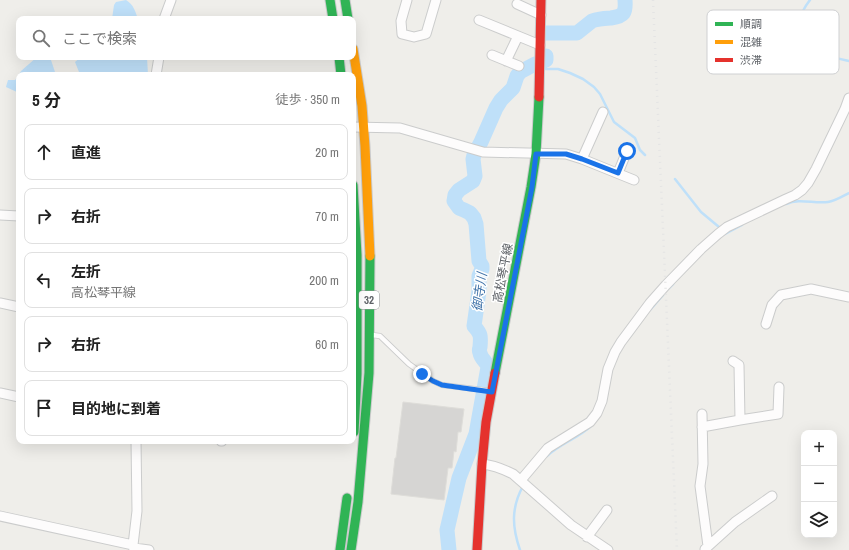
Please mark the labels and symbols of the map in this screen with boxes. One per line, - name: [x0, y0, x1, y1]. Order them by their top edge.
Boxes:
- legend: [707, 10, 839, 74]
- text: 順調: [740, 17, 762, 31]
- text: 混雑: [740, 35, 762, 49]
- text: 渋滞: [740, 53, 762, 67]
- route start: [618, 142, 636, 160]
- street label: 高松琴平線: [489, 242, 517, 304]
- water label: 御寺川: [468, 270, 491, 313]
- road number: 32: [359, 291, 379, 309]
- route end: [413, 365, 431, 383]

